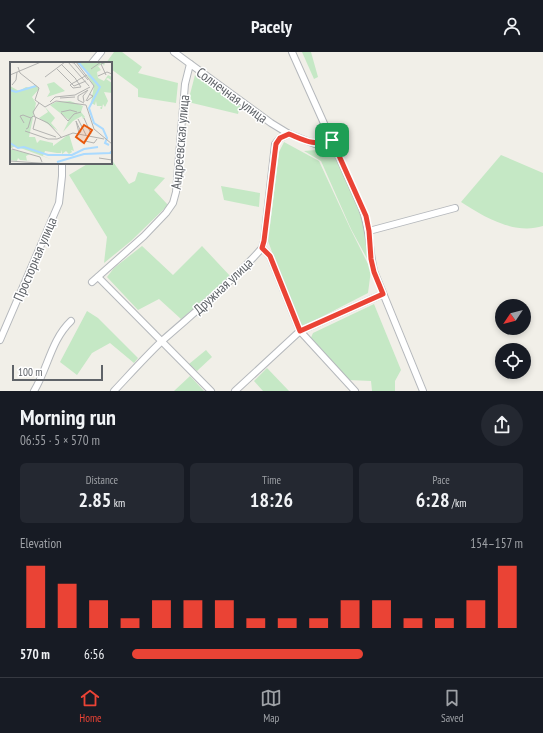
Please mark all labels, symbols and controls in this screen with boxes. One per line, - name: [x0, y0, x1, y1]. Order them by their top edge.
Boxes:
- icon: back: [20, 15, 42, 37]
- text: Pacely: [251, 15, 292, 38]
- icon: person: [501, 15, 523, 37]
- inset map: [10, 62, 112, 164]
- street label: Солнечная улица: [193, 63, 271, 127]
- street label: Андреевская улица: [167, 94, 193, 190]
- pin: [315, 123, 349, 157]
- icon: arrive: [321, 129, 343, 151]
- street label: Просторная улица: [9, 214, 61, 304]
- street label: Дружная улица: [189, 254, 257, 318]
- north arrow: [495, 299, 531, 335]
- map controls: [495, 299, 531, 379]
- button: locate: [495, 343, 531, 379]
- scale bar: [12, 363, 103, 382]
- text: 100 m: [18, 365, 42, 379]
- text: Morning run: [20, 403, 116, 431]
- button: share: [481, 404, 523, 446]
- text: 06:55 · 5 × 570 m: [20, 432, 100, 449]
- text: Distance: [86, 473, 118, 487]
- text: Time: [262, 473, 281, 487]
- text: Pace: [432, 473, 450, 487]
- text: 2.85: [78, 487, 111, 513]
- text: 18:26: [250, 487, 293, 513]
- text: 6:28: [416, 487, 450, 513]
- text: km: [111, 496, 125, 510]
- text: /km: [450, 496, 467, 510]
- text: Elevation: [20, 535, 62, 552]
- text: 154–157 m: [470, 535, 523, 552]
- text: 570 m: [20, 646, 50, 663]
- text: 6:56: [84, 646, 104, 663]
- tab: Home: [79, 687, 102, 725]
- tab: Map: [260, 687, 282, 725]
- tab: Saved: [441, 687, 464, 725]

